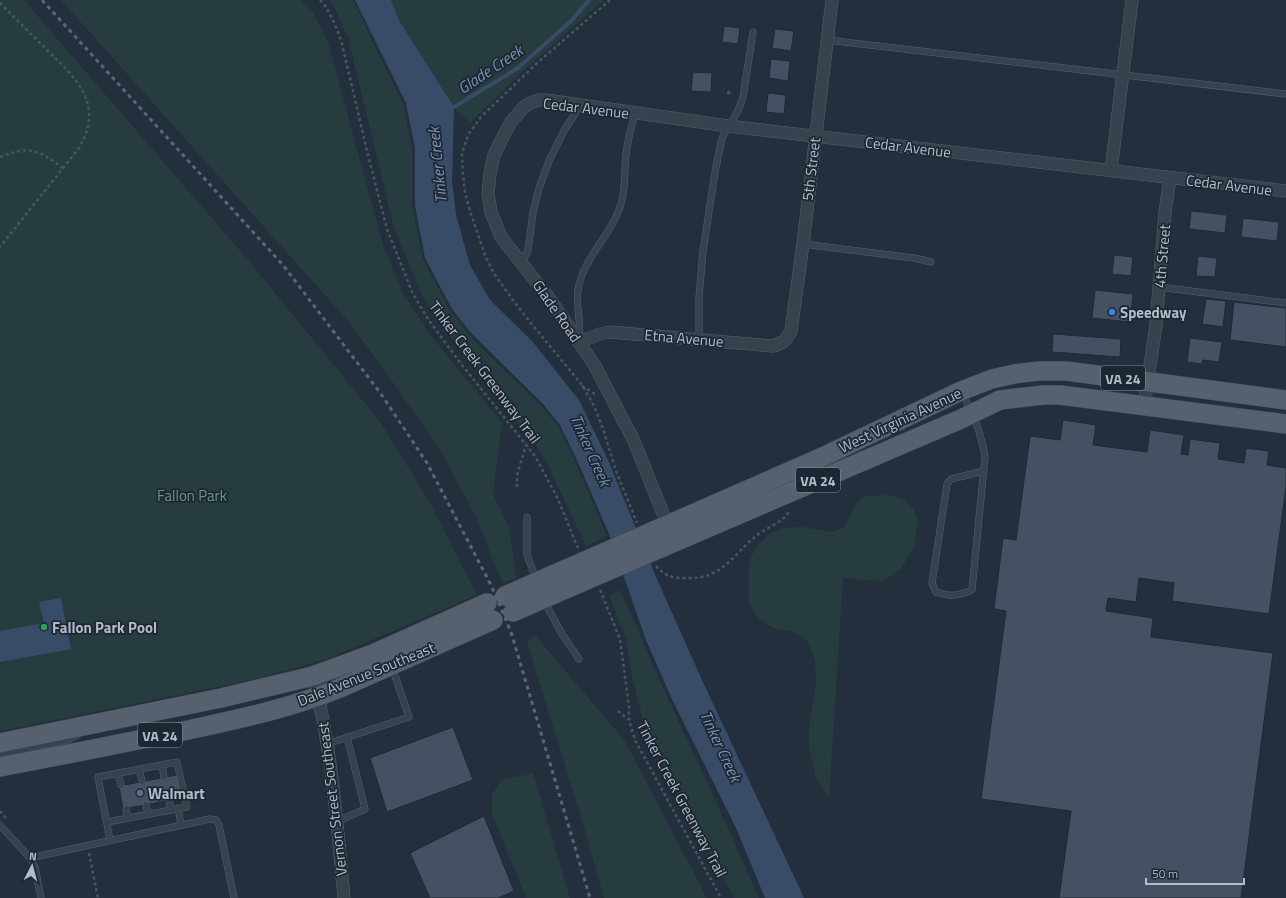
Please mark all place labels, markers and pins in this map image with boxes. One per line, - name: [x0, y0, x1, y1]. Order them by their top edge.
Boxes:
- place label: Speedway: [1120, 301, 1187, 324]
- marker: Speedway: [1107, 307, 1117, 317]
- place label: Fallon Park Pool: [52, 616, 157, 639]
- marker: Fallon Park Pool: [39, 622, 49, 632]
- place label: Walmart: [148, 782, 205, 805]
- marker: Walmart: [135, 788, 145, 798]

